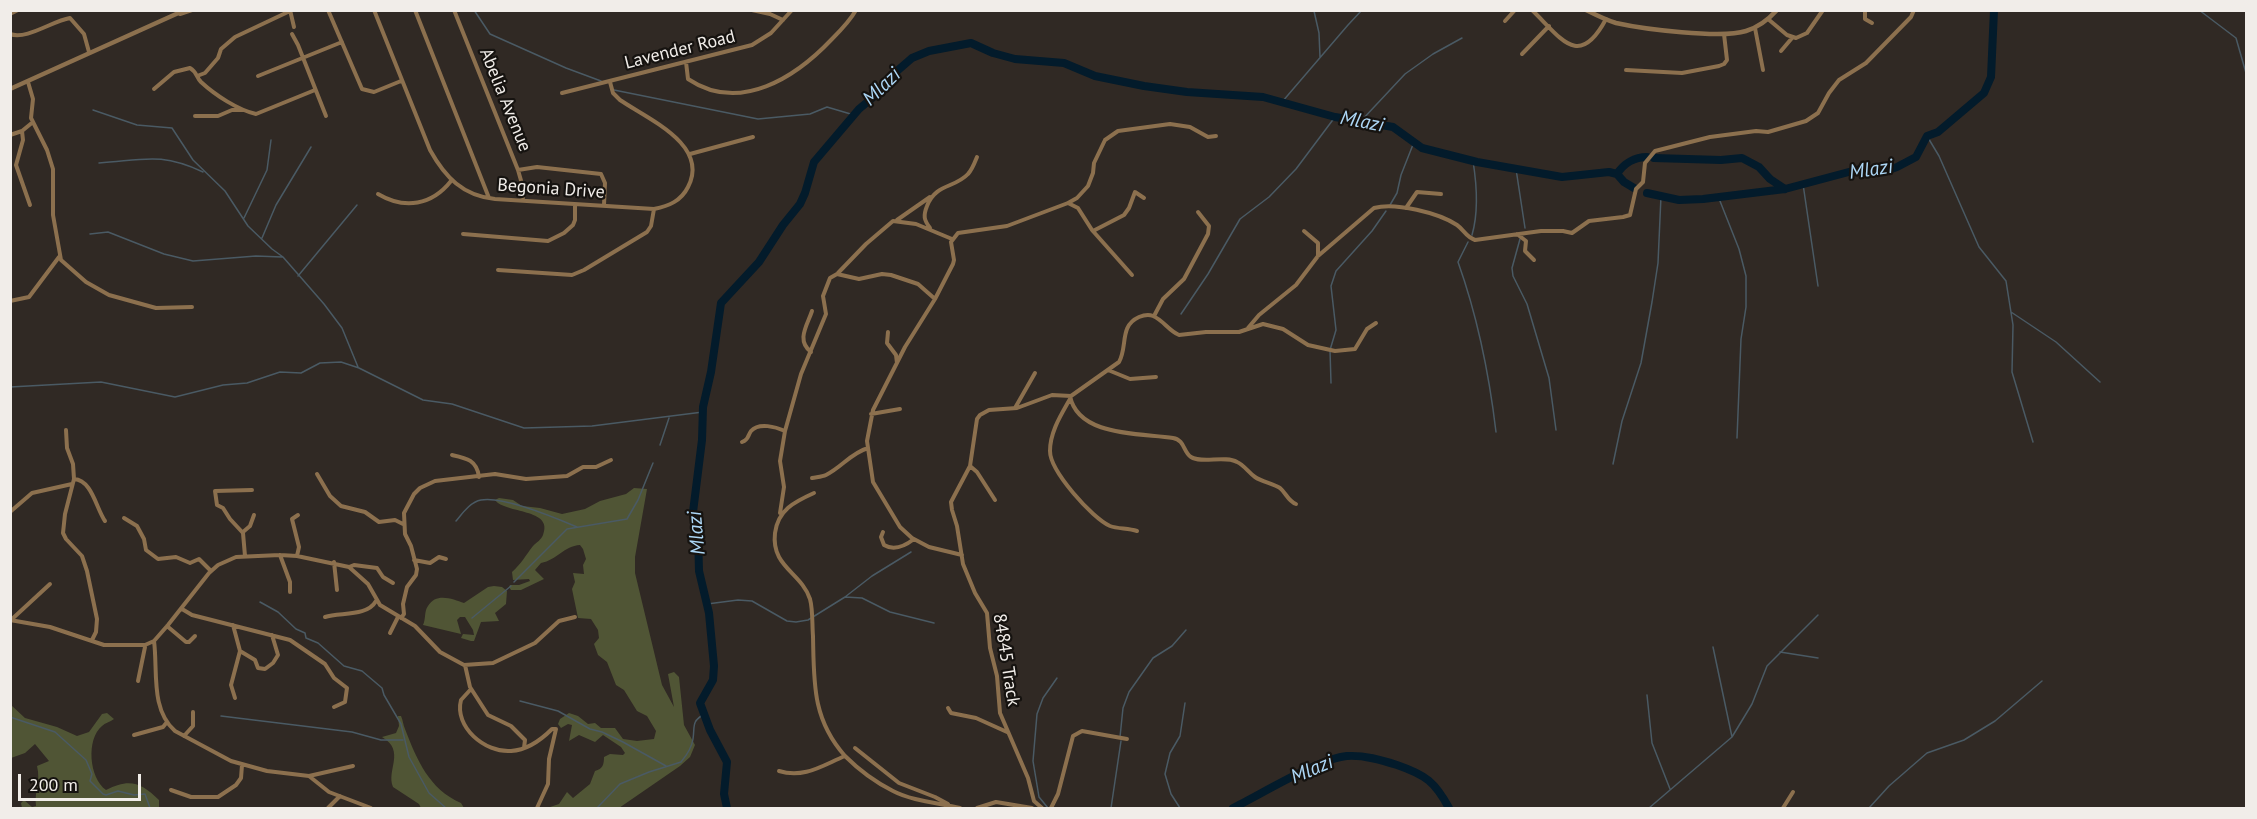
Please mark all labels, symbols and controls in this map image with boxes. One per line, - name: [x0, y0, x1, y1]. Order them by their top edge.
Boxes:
- street label: Lavender Road: [622, 26, 738, 74]
- street label: Abelia Avenue: [474, 45, 536, 155]
- water label: Mlazi: [858, 63, 906, 111]
- water label: Mlazi: [1338, 106, 1386, 138]
- water label: Mlazi: [1848, 155, 1894, 185]
- street label: Begonia Drive: [497, 174, 605, 204]
- water label: Mlazi: [683, 510, 711, 556]
- street label: 84845 Track: [988, 612, 1024, 708]
- water label: Mlazi: [1287, 750, 1337, 790]
- scale bar: [21, 762, 144, 800]
- text: 200 m: [29, 773, 78, 796]

